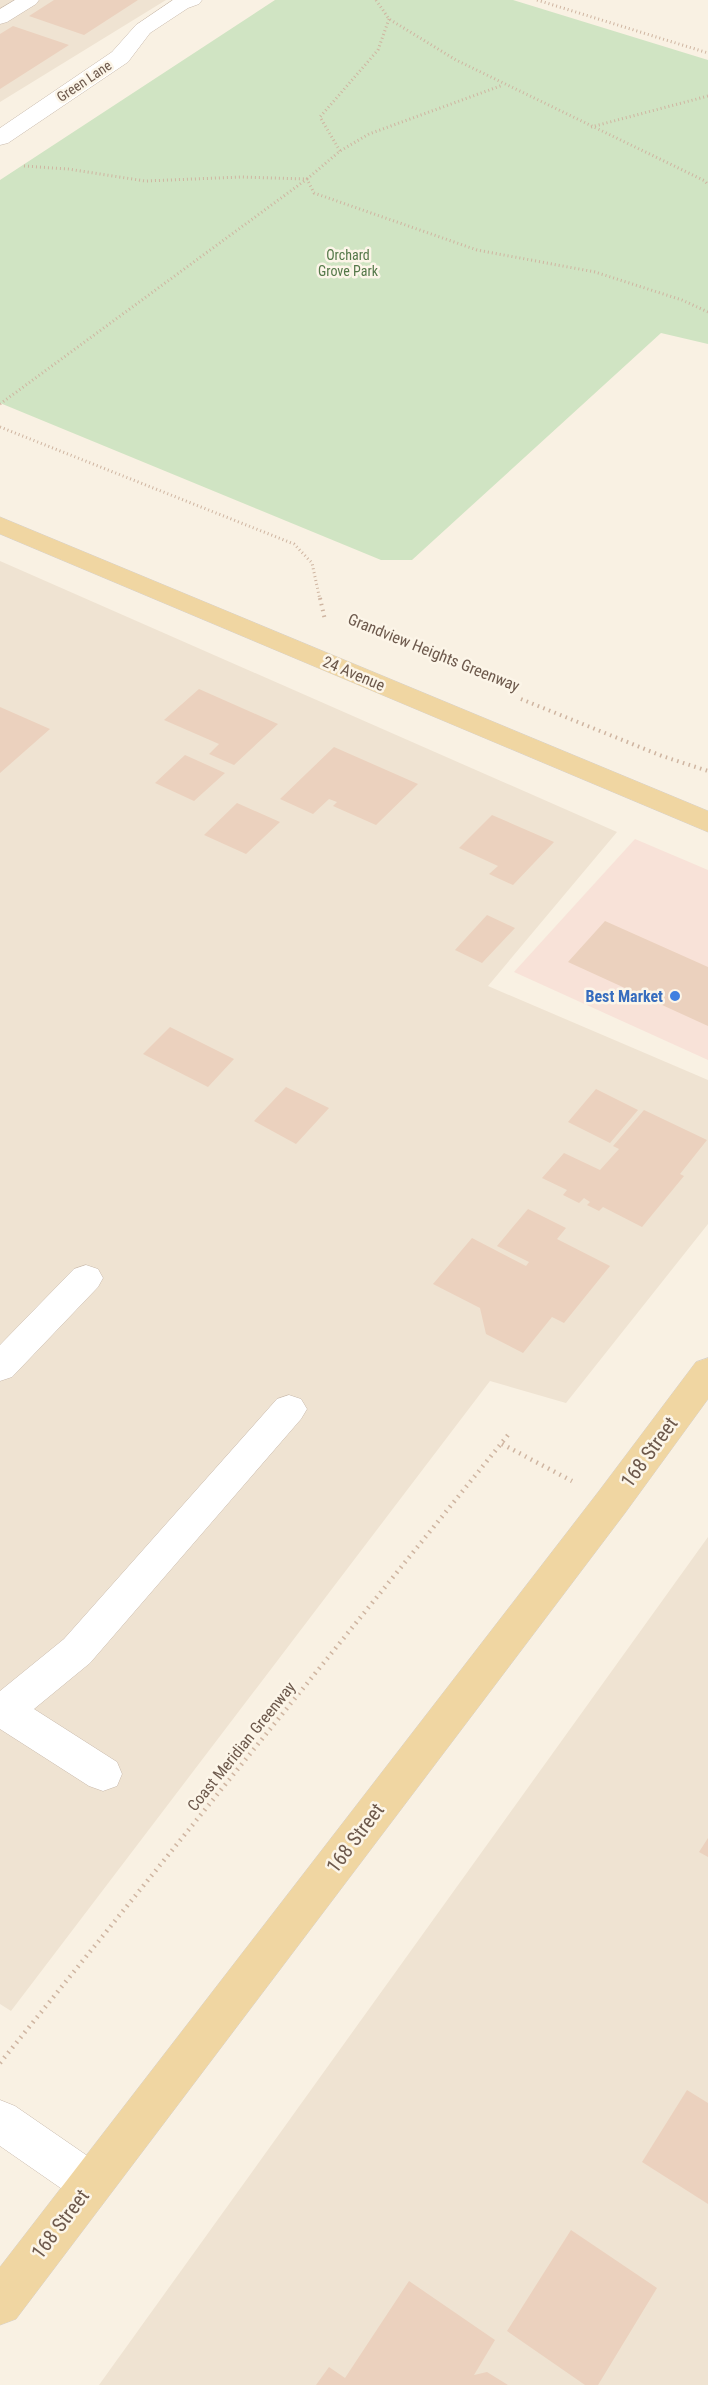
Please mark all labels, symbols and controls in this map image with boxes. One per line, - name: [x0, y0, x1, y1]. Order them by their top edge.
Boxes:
- street label: Green Lane: [54, 57, 115, 105]
- park label: Orchard Grove Park: [318, 247, 379, 279]
- street label: Grandview Heights Greenway: [345, 609, 523, 696]
- street label: 24 Avenue: [320, 652, 388, 695]
- place label: Best Market: [585, 987, 663, 1006]
- marker: Best Market: [668, 989, 682, 1003]
- street label: 168 Street: [615, 1412, 683, 1492]
- street label: Coast Meridian Greenway: [183, 1678, 300, 1815]
- street label: 168 Street: [321, 1798, 389, 1878]
- street label: 168 Street: [26, 2184, 94, 2264]

